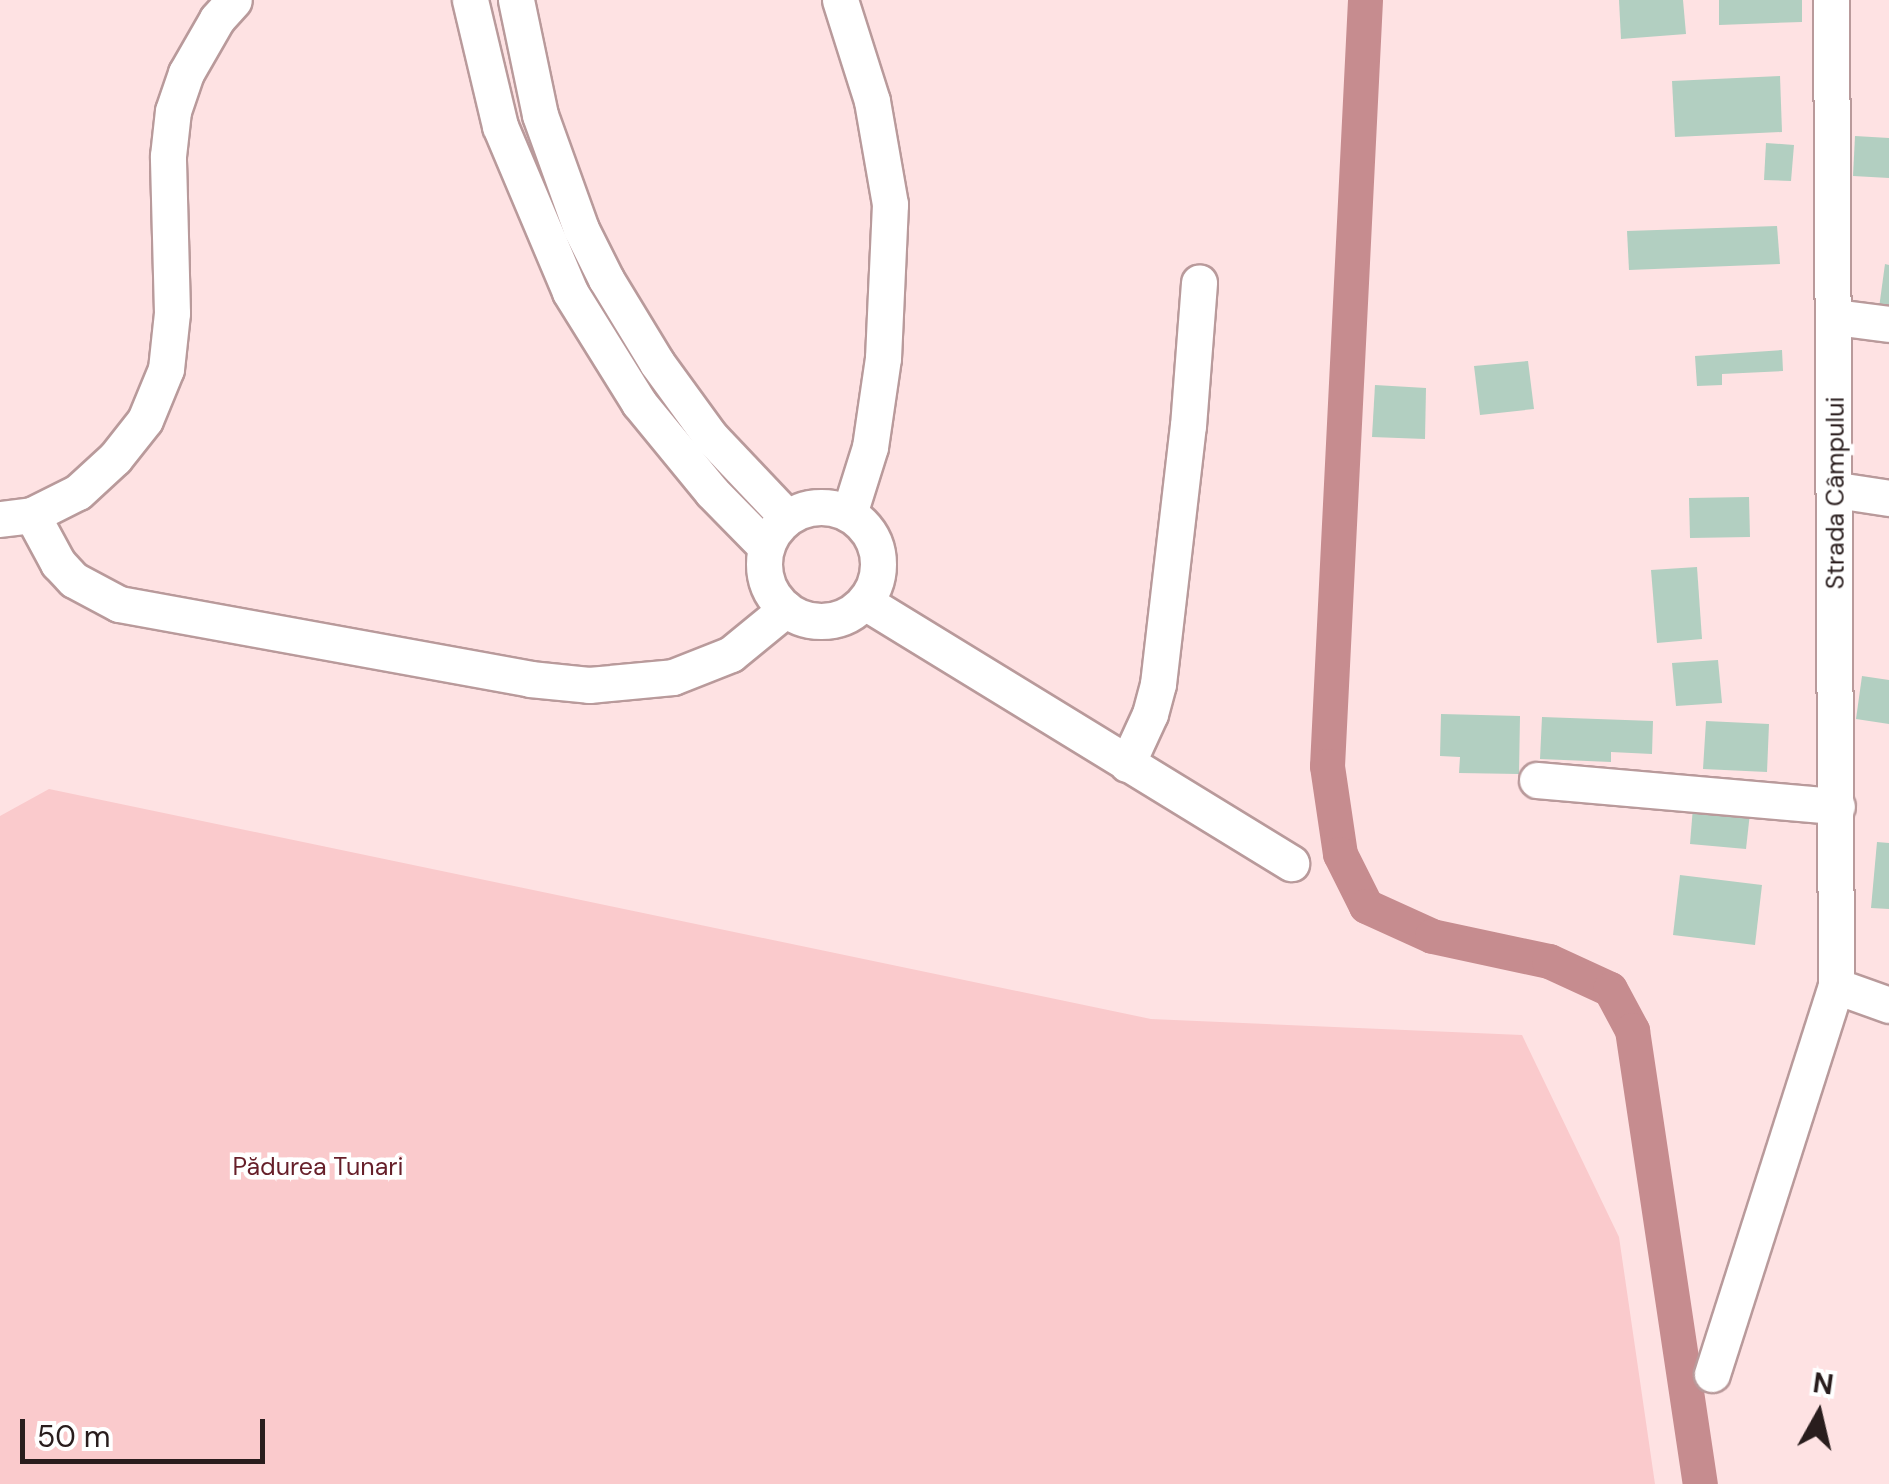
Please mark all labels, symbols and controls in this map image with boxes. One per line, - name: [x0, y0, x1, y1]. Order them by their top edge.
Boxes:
- street label: Strada Câmpului: [1821, 397, 1851, 589]
- park label: Pădurea Tunari: [232, 1152, 404, 1182]
- north arrow: [1769, 1364, 1869, 1464]
- text: N: [1811, 1364, 1836, 1404]
- scale bar: [25, 1399, 270, 1461]
- text: 50 m: [37, 1417, 111, 1456]

